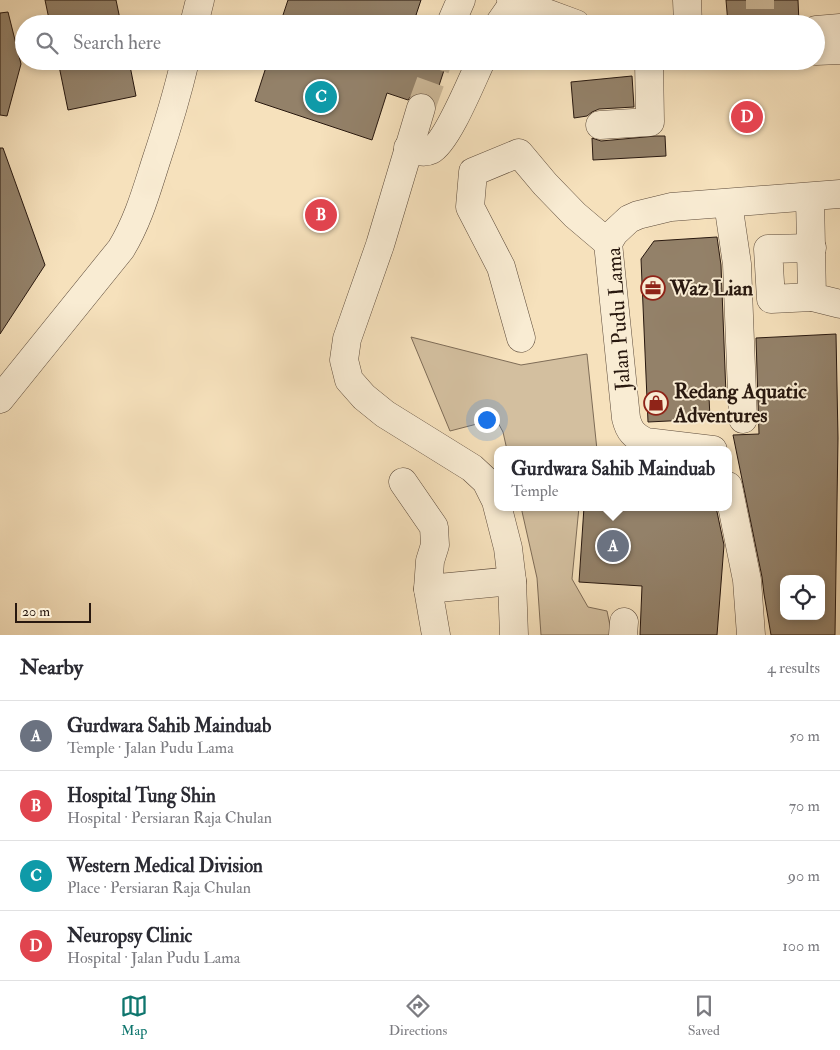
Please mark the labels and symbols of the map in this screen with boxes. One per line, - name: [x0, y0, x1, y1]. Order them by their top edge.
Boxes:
- pin: C: [305, 78, 337, 116]
- pin: D: [731, 98, 763, 136]
- pin: B: [305, 196, 337, 234]
- street label: Jalan Pudu Lama: [600, 246, 637, 392]
- office icon: Waz Lian: [640, 275, 666, 301]
- place label: Waz Lian: [669, 275, 753, 302]
- place label: Redang Aquatic Adventures: [673, 378, 807, 429]
- shop icon: Redang Aquatic Adventures: [643, 390, 669, 416]
- your location: [474, 407, 500, 433]
- pin: A: [597, 527, 629, 565]
- scale bar: [15, 600, 91, 623]

